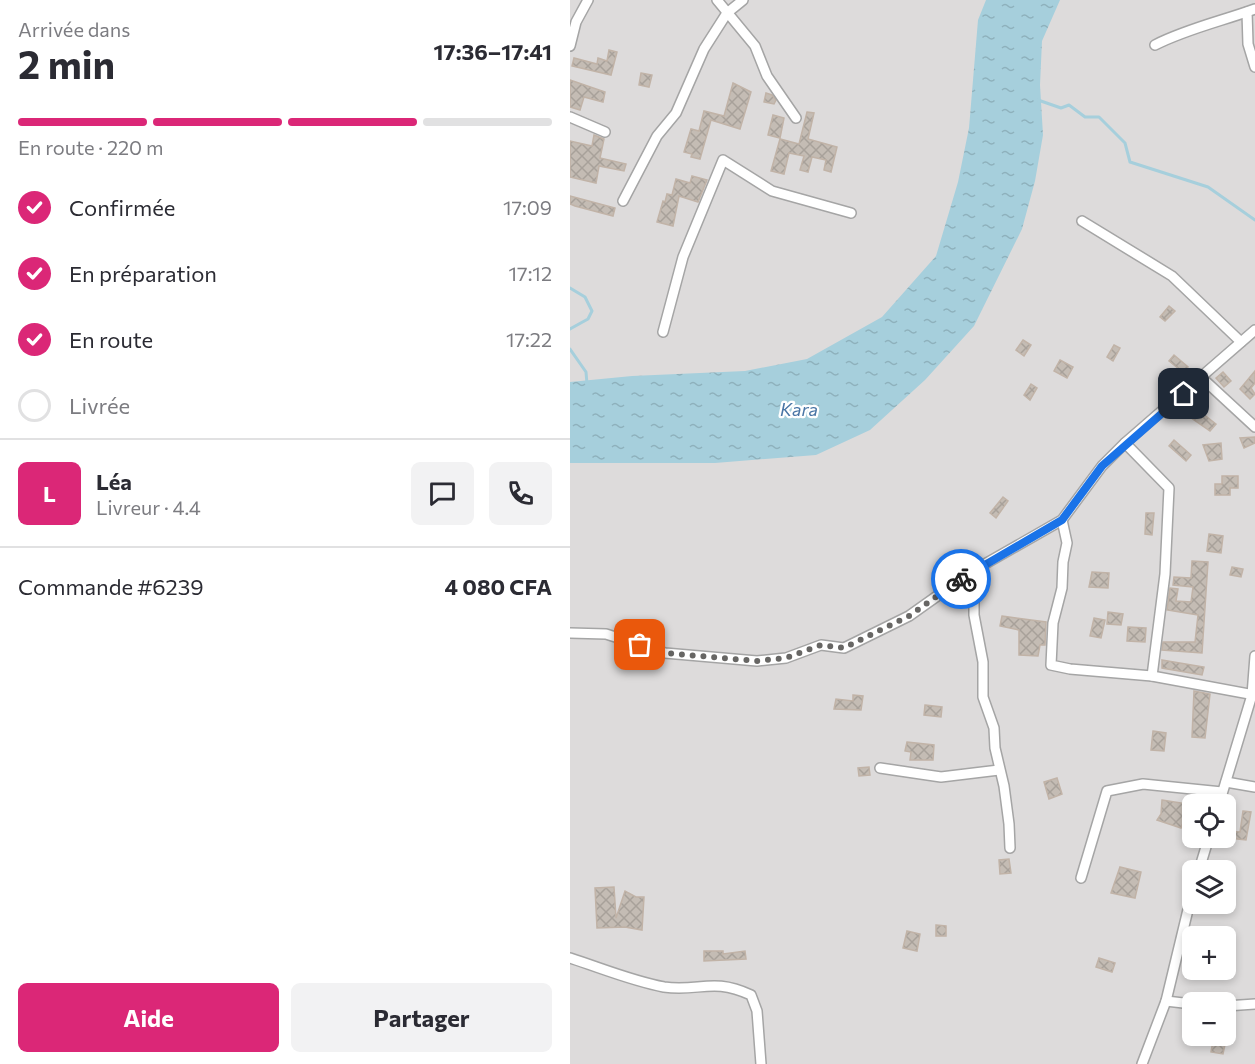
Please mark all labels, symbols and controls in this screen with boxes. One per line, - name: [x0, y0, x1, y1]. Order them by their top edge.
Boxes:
- text: Arrivée dans: [18, 17, 130, 41]
- text: 17:36–17:41: [434, 38, 552, 65]
- text: 2 min: [18, 39, 115, 87]
- text: En route · 220 m: [18, 135, 163, 159]
- icon: check: [18, 191, 51, 224]
- text: Confirmée: [69, 194, 175, 221]
- text: 17:09: [503, 195, 552, 219]
- icon: check: [18, 257, 51, 290]
- text: En préparation: [69, 260, 217, 287]
- text: 17:12: [509, 261, 552, 285]
- icon: check: [18, 323, 51, 356]
- text: En route: [69, 326, 153, 353]
- text: 17:22: [506, 327, 552, 351]
- pin: [1158, 368, 1209, 419]
- icon: home: [1167, 377, 1200, 410]
- text: Livrée: [69, 392, 130, 419]
- water label: Kara: [780, 398, 818, 420]
- button: chat: [411, 462, 474, 525]
- button: phone: [489, 462, 552, 525]
- text: Léa: [96, 468, 132, 495]
- text: L: [43, 480, 56, 507]
- text: Livreur · 4.4: [96, 495, 201, 519]
- courier: [931, 549, 991, 609]
- icon: bike: [945, 563, 978, 596]
- text: Commande #6239: [18, 573, 204, 600]
- text: 4 080 CFA: [445, 573, 552, 600]
- pin: [614, 619, 665, 670]
- icon: bag: [623, 628, 656, 661]
- map controls: [1182, 794, 1236, 1046]
- button: locate: [1182, 794, 1236, 848]
- button: layers: [1182, 860, 1236, 914]
- button: +: [1182, 926, 1236, 980]
- button: Aide: [18, 983, 279, 1052]
- button: Partager: [291, 983, 552, 1052]
- button: −: [1182, 992, 1236, 1046]

